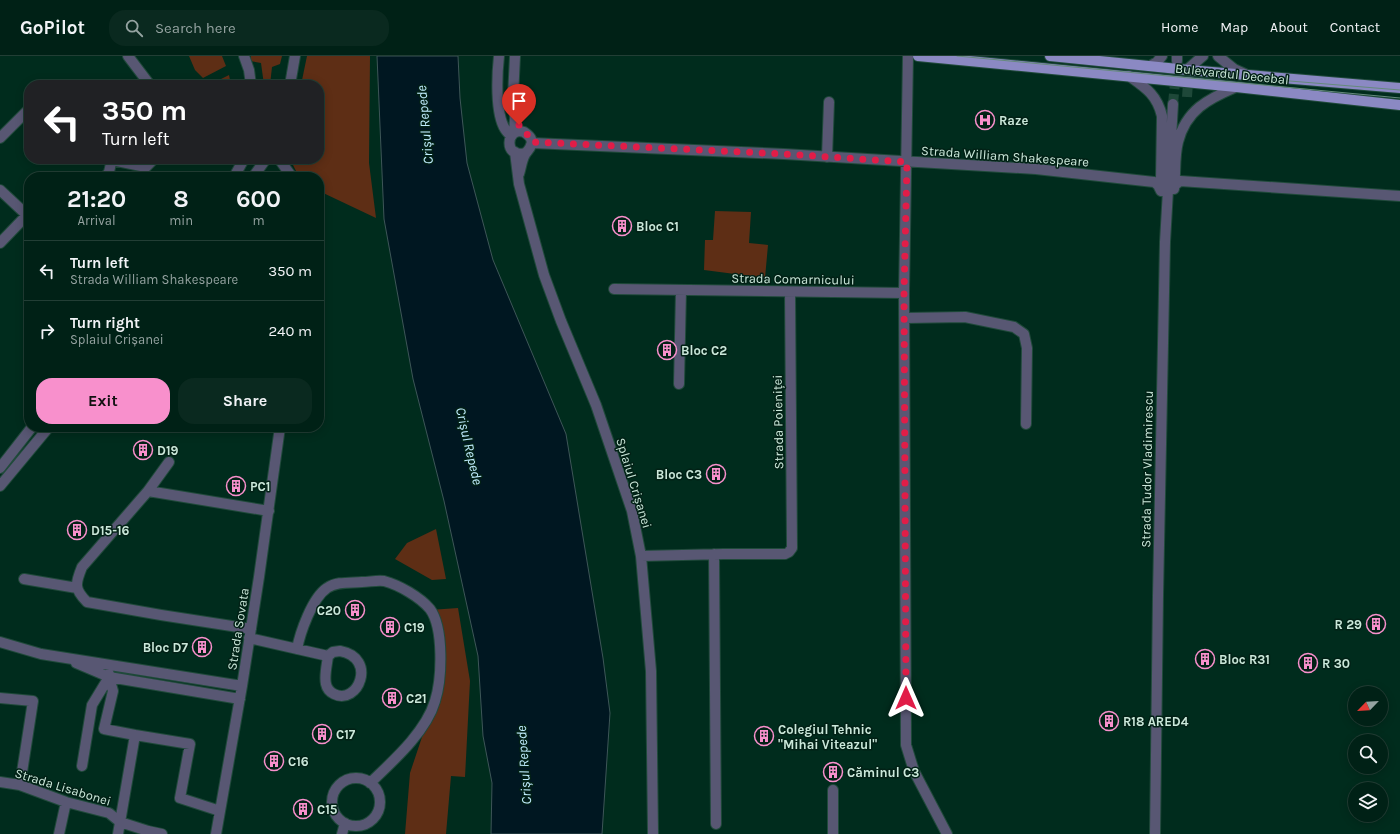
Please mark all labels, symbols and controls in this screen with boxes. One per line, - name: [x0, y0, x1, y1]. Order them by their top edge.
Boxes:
- search box: [109, 10, 389, 46]
- text: GoPilot: [20, 17, 85, 39]
- icon: search: [123, 17, 145, 39]
- text: Search here: [155, 19, 236, 37]
- text: Home: [1161, 19, 1198, 36]
- text: Map: [1220, 19, 1248, 36]
- text: About: [1270, 19, 1308, 36]
- text: Contact: [1330, 19, 1380, 36]
- street label: Bulevardul Decebal: [1174, 61, 1290, 87]
- water label: Crișul Repede: [413, 84, 437, 165]
- pin: [502, 84, 536, 125]
- icon: arrive: [508, 90, 530, 112]
- text: 350 m: [102, 94, 187, 127]
- icon: left: [36, 96, 88, 148]
- hospital icon: Raze: [974, 109, 996, 131]
- place label: Raze: [999, 113, 1028, 128]
- text: Turn left: [102, 128, 170, 150]
- street label: Strada William Shakespeare: [921, 143, 1090, 169]
- text: 21:20: [67, 185, 126, 213]
- text: 8: [173, 185, 189, 213]
- text: 600: [236, 185, 281, 213]
- text: Arrival: [78, 213, 116, 228]
- text: min: [169, 213, 193, 228]
- text: m: [252, 213, 265, 228]
- building icon: Bloc C1: [611, 215, 633, 237]
- place label: Bloc C1: [636, 219, 679, 234]
- text: Turn left: [70, 254, 129, 272]
- icon: left: [36, 260, 58, 282]
- text: 350 m: [268, 262, 312, 280]
- street label: Strada Comarnicului: [731, 270, 855, 288]
- text: Strada William Shakespeare: [70, 272, 238, 287]
- text: Turn right: [70, 314, 140, 332]
- icon: right: [36, 320, 58, 342]
- text: 240 m: [268, 322, 312, 340]
- text: Splaiul Crișanei: [70, 332, 164, 347]
- building icon: Bloc C2: [656, 339, 678, 361]
- place label: Bloc C2: [681, 343, 727, 358]
- street label: Strada Poieniței: [770, 375, 786, 469]
- button: Exit: [36, 378, 170, 424]
- button: Share: [178, 378, 312, 424]
- street label: Strada Tudor Vladimirescu: [1138, 390, 1156, 548]
- water label: Crișul Repede: [452, 405, 486, 487]
- street label: Splaiul Crișanei: [613, 436, 655, 530]
- building icon: D19: [132, 439, 154, 461]
- place label: D19: [157, 443, 179, 458]
- building icon: Bloc C3: [705, 463, 727, 485]
- place label: Bloc C3: [656, 467, 702, 482]
- building icon: PC1: [225, 475, 247, 497]
- place label: PC1: [250, 479, 270, 494]
- building icon: D15-16: [66, 519, 88, 541]
- place label: D15-16: [91, 523, 130, 538]
- street label: Strada Sovata: [224, 587, 252, 671]
- building icon: C20: [344, 599, 366, 621]
- place label: C20: [317, 603, 341, 618]
- building icon: R 29: [1365, 613, 1387, 635]
- building icon: C19: [379, 616, 401, 638]
- place label: R 29: [1335, 617, 1362, 632]
- place label: C19: [404, 620, 425, 635]
- building icon: Bloc D7: [191, 636, 213, 658]
- place label: Bloc D7: [143, 640, 189, 655]
- building icon: Bloc R31: [1194, 648, 1216, 670]
- place label: Bloc R31: [1219, 652, 1270, 667]
- building icon: R 30: [1297, 652, 1319, 674]
- place label: R 30: [1322, 656, 1350, 671]
- position arrow: [885, 677, 927, 719]
- north arrow: [1348, 686, 1388, 726]
- map controls: [1348, 686, 1388, 822]
- building icon: C21: [381, 687, 403, 709]
- place label: C21: [406, 691, 427, 706]
- building icon: R18 ARED4: [1098, 710, 1120, 732]
- place label: R18 ARED4: [1123, 714, 1189, 729]
- place label: Colegiul Tehnic "Mihai Viteazul": [778, 722, 877, 752]
- building icon: C17: [311, 723, 333, 745]
- water label: Crișul Repede: [513, 724, 535, 805]
- building icon: Colegiul Tehnic "Mihai Viteazul": [753, 725, 775, 747]
- place label: C17: [336, 727, 356, 742]
- button: search: [1348, 734, 1388, 774]
- building icon: C16: [263, 750, 285, 772]
- place label: C16: [288, 754, 309, 769]
- building icon: Căminul C3: [822, 761, 844, 783]
- street label: Strada Lisabonei: [13, 765, 113, 809]
- place label: Căminul C3: [847, 765, 919, 780]
- button: layers: [1348, 782, 1388, 822]
- building icon: C15: [292, 798, 314, 820]
- place label: C15: [317, 802, 338, 817]

